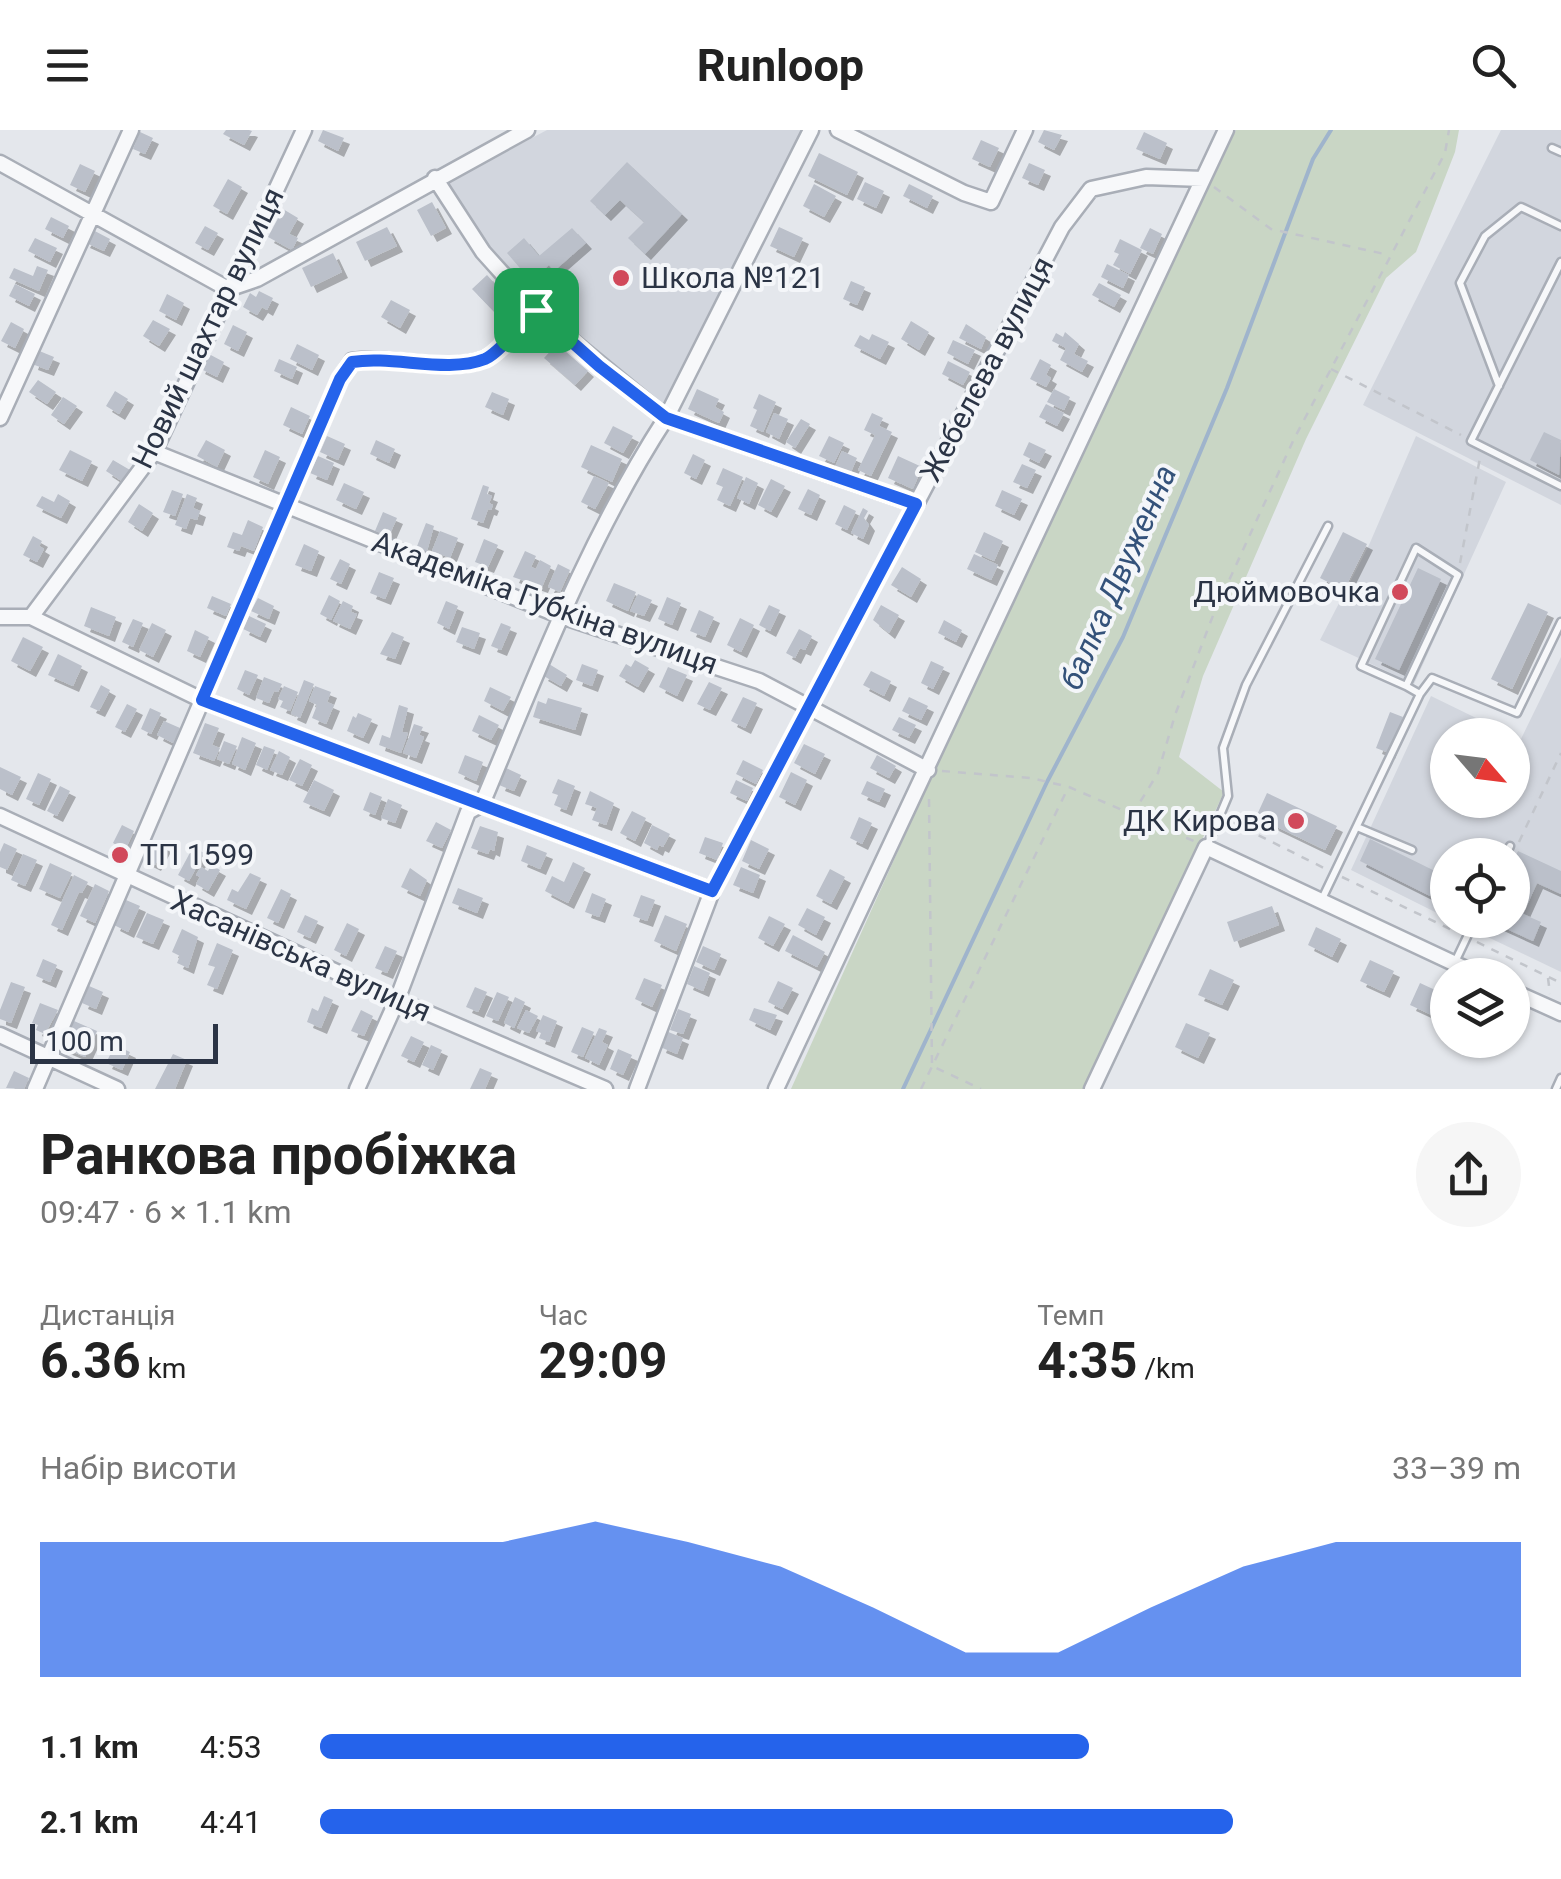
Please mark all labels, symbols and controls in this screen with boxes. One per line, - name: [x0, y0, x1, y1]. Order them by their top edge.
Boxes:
- icon: menu: [40, 38, 95, 93]
- icon: search: [1466, 38, 1521, 93]
- text: Runloop: [697, 39, 864, 92]
- street label: Новий шахтар вулиця: [124, 182, 291, 474]
- street label: Жебелєва вулиця: [913, 250, 1061, 487]
- place label: Школа №121: [641, 260, 825, 295]
- marker: Школа №121: [610, 267, 632, 289]
- pin: [494, 268, 579, 353]
- icon: arrive: [509, 283, 564, 338]
- water label: балка Двуженна: [1051, 459, 1185, 695]
- street label: Академіка Губкіна вулиця: [368, 524, 723, 681]
- place label: Дюймовочка: [1193, 574, 1380, 609]
- marker: Дюймовочка: [1389, 581, 1411, 603]
- north arrow: [1430, 718, 1530, 818]
- map controls: [1430, 718, 1530, 1058]
- place label: ДК Кирова: [1123, 803, 1276, 838]
- marker: ДК Кирова: [1285, 810, 1307, 832]
- place label: ТП 1599: [140, 837, 254, 872]
- button: locate: [1430, 838, 1530, 938]
- marker: ТП 1599: [109, 844, 131, 866]
- street label: Хасанівська вулиця: [166, 883, 436, 1029]
- button: layers: [1430, 958, 1530, 1058]
- scale bar: [30, 1019, 218, 1064]
- text: 100 m: [45, 1025, 124, 1058]
- button: share: [1416, 1122, 1521, 1227]
- text: Ранкова пробіжка: [40, 1123, 517, 1187]
- text: 09:47 · 6 × 1.1 km: [40, 1193, 291, 1231]
- text: Дистанція: [40, 1299, 175, 1332]
- text: Час: [539, 1299, 588, 1332]
- text: Темп: [1037, 1299, 1104, 1332]
- text: 6.36: [40, 1332, 141, 1390]
- text: 29:09: [539, 1332, 668, 1390]
- text: 4:35: [1037, 1332, 1137, 1390]
- text: km: [141, 1352, 186, 1385]
- text: /km: [1137, 1352, 1195, 1385]
- text: Набір висоти: [40, 1449, 237, 1487]
- text: 33–39 m: [1392, 1449, 1521, 1487]
- text: 1.1 km: [40, 1728, 139, 1766]
- text: 4:53: [200, 1728, 262, 1766]
- text: 2.1 km: [40, 1803, 139, 1841]
- text: 4:41: [200, 1803, 262, 1841]

